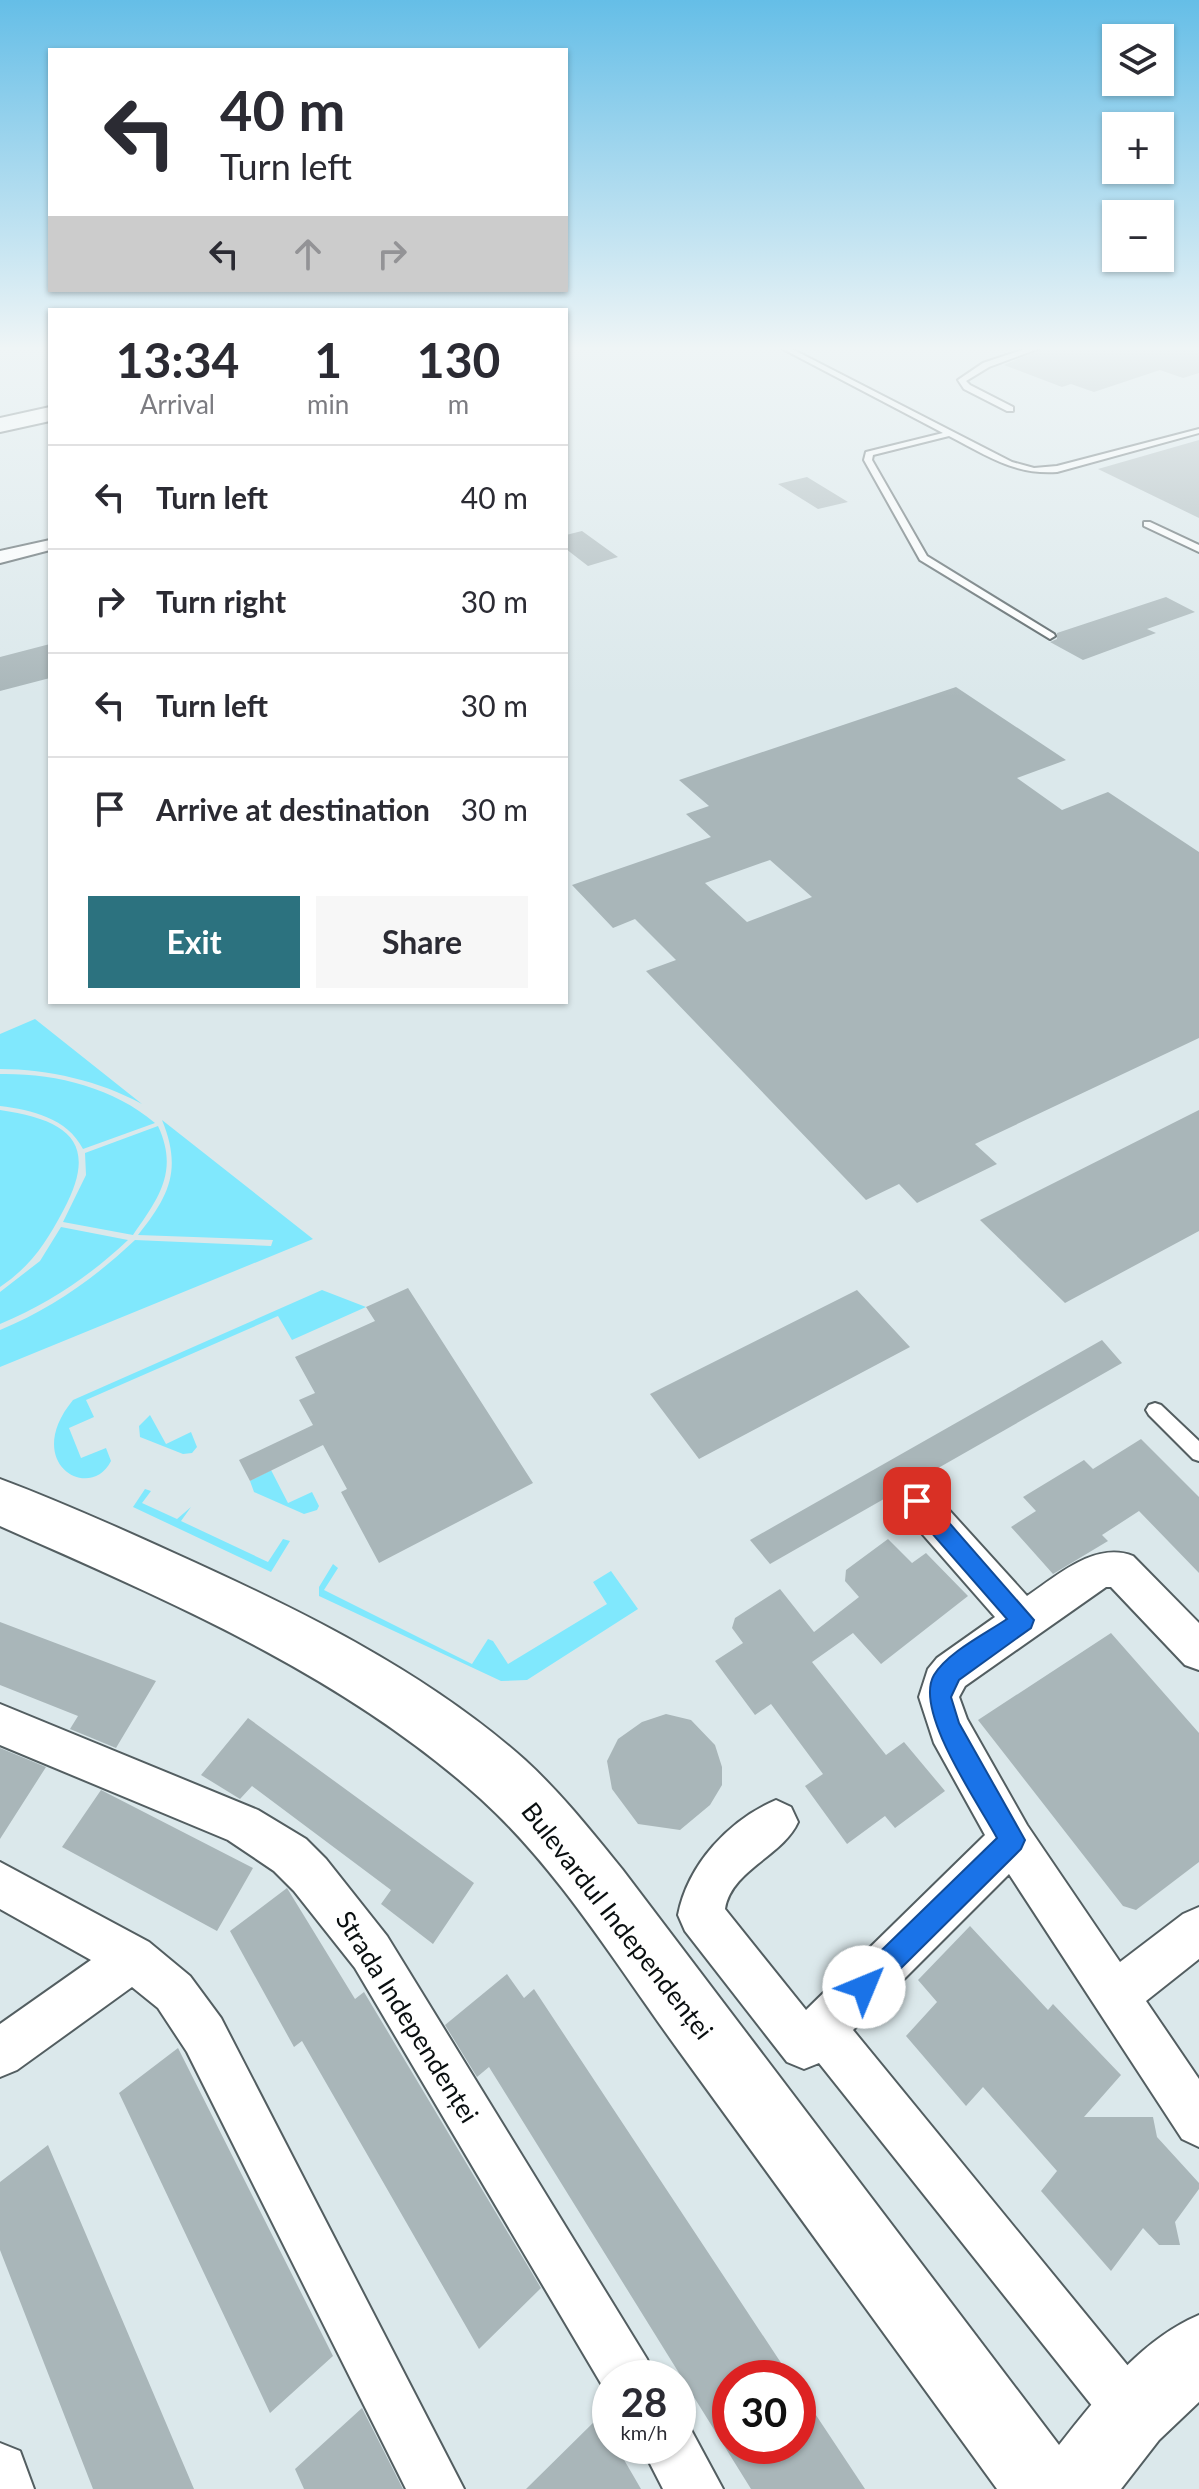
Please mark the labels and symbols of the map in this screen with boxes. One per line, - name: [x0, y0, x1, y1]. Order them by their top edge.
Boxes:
- pin: [883, 1467, 951, 1535]
- street label: Bulevardul Independenței: [515, 1795, 720, 2045]
- street label: Strada Independenței: [330, 1905, 486, 2128]
- position arrow: [822, 1945, 906, 2029]
- speed limit sign: 30: [712, 2360, 816, 2464]

